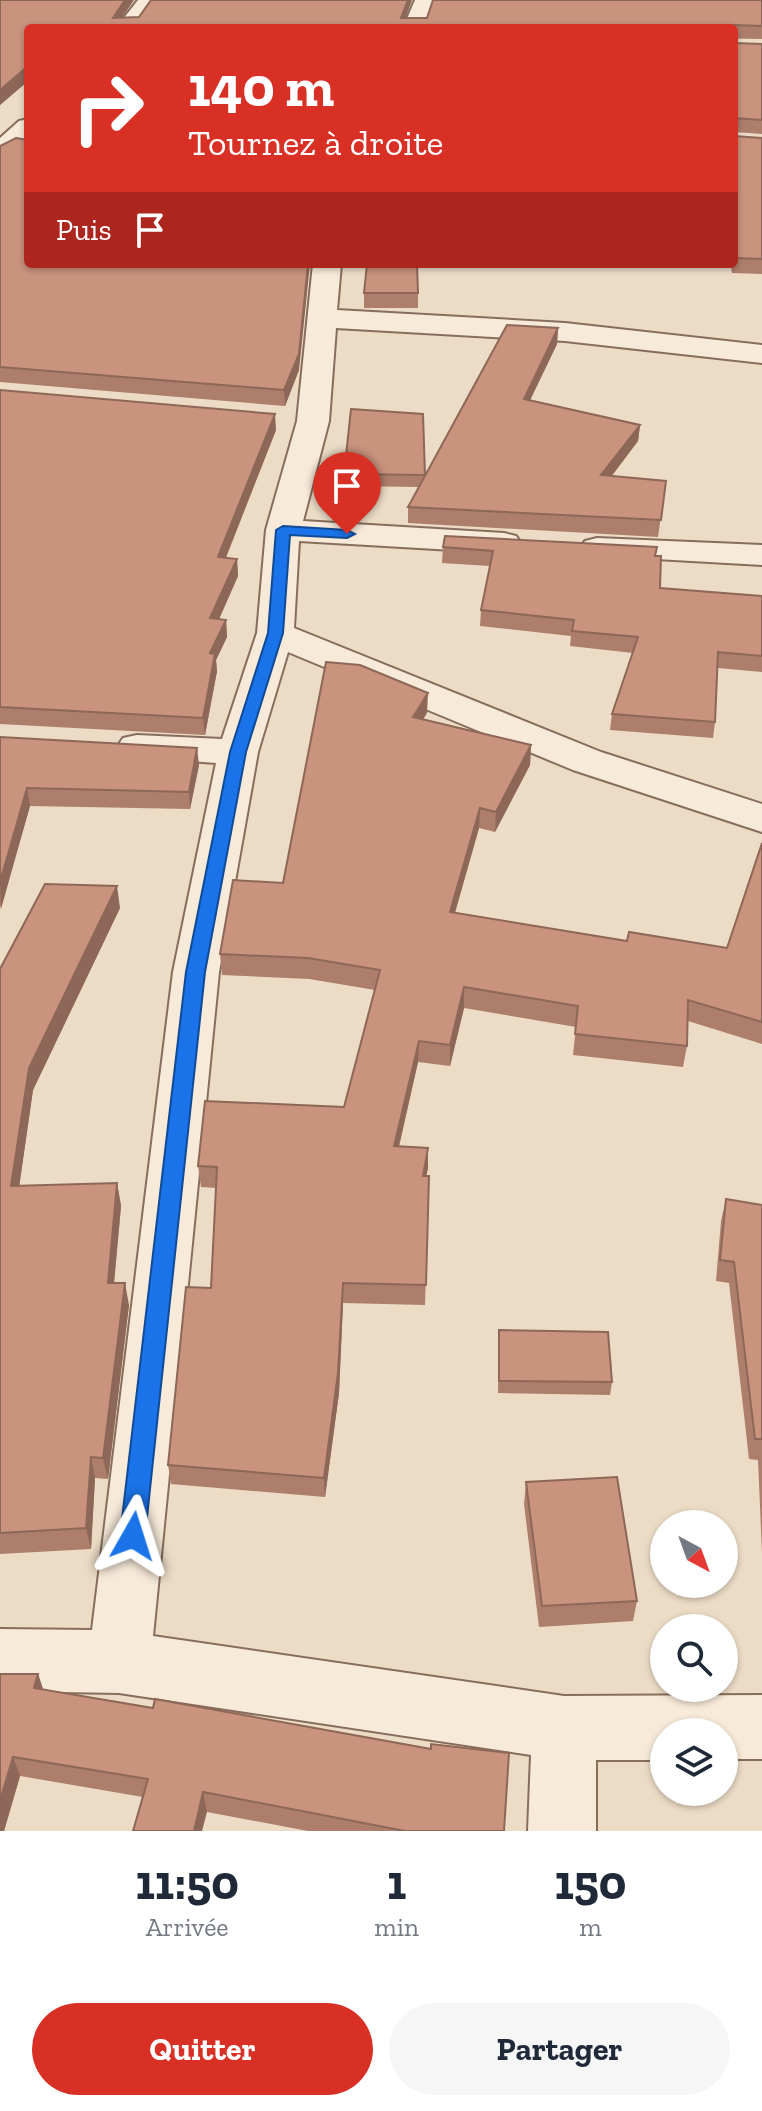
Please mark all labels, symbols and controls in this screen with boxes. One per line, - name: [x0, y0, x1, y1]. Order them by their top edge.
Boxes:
- text: 140 m: [188, 53, 334, 120]
- icon: right: [56, 56, 160, 160]
- text: Tournez à droite: [188, 121, 444, 164]
- icon: arrive: [128, 208, 172, 252]
- text: Puis: [56, 212, 112, 248]
- pin: [313, 452, 381, 534]
- icon: arrive: [325, 464, 369, 508]
- position arrow: [91, 1494, 175, 1578]
- north arrow: [650, 1510, 738, 1598]
- map controls: [650, 1510, 738, 1806]
- button: search: [650, 1614, 738, 1702]
- button: layers: [650, 1718, 738, 1806]
- text: 11:50: [135, 1854, 239, 1911]
- text: 1: [387, 1854, 406, 1911]
- text: 150: [554, 1854, 627, 1911]
- text: Arrivée: [146, 1911, 229, 1943]
- text: min: [374, 1911, 419, 1943]
- text: m: [579, 1911, 602, 1943]
- button: Quitter: [32, 2003, 373, 2095]
- button: Partager: [389, 2003, 730, 2095]

